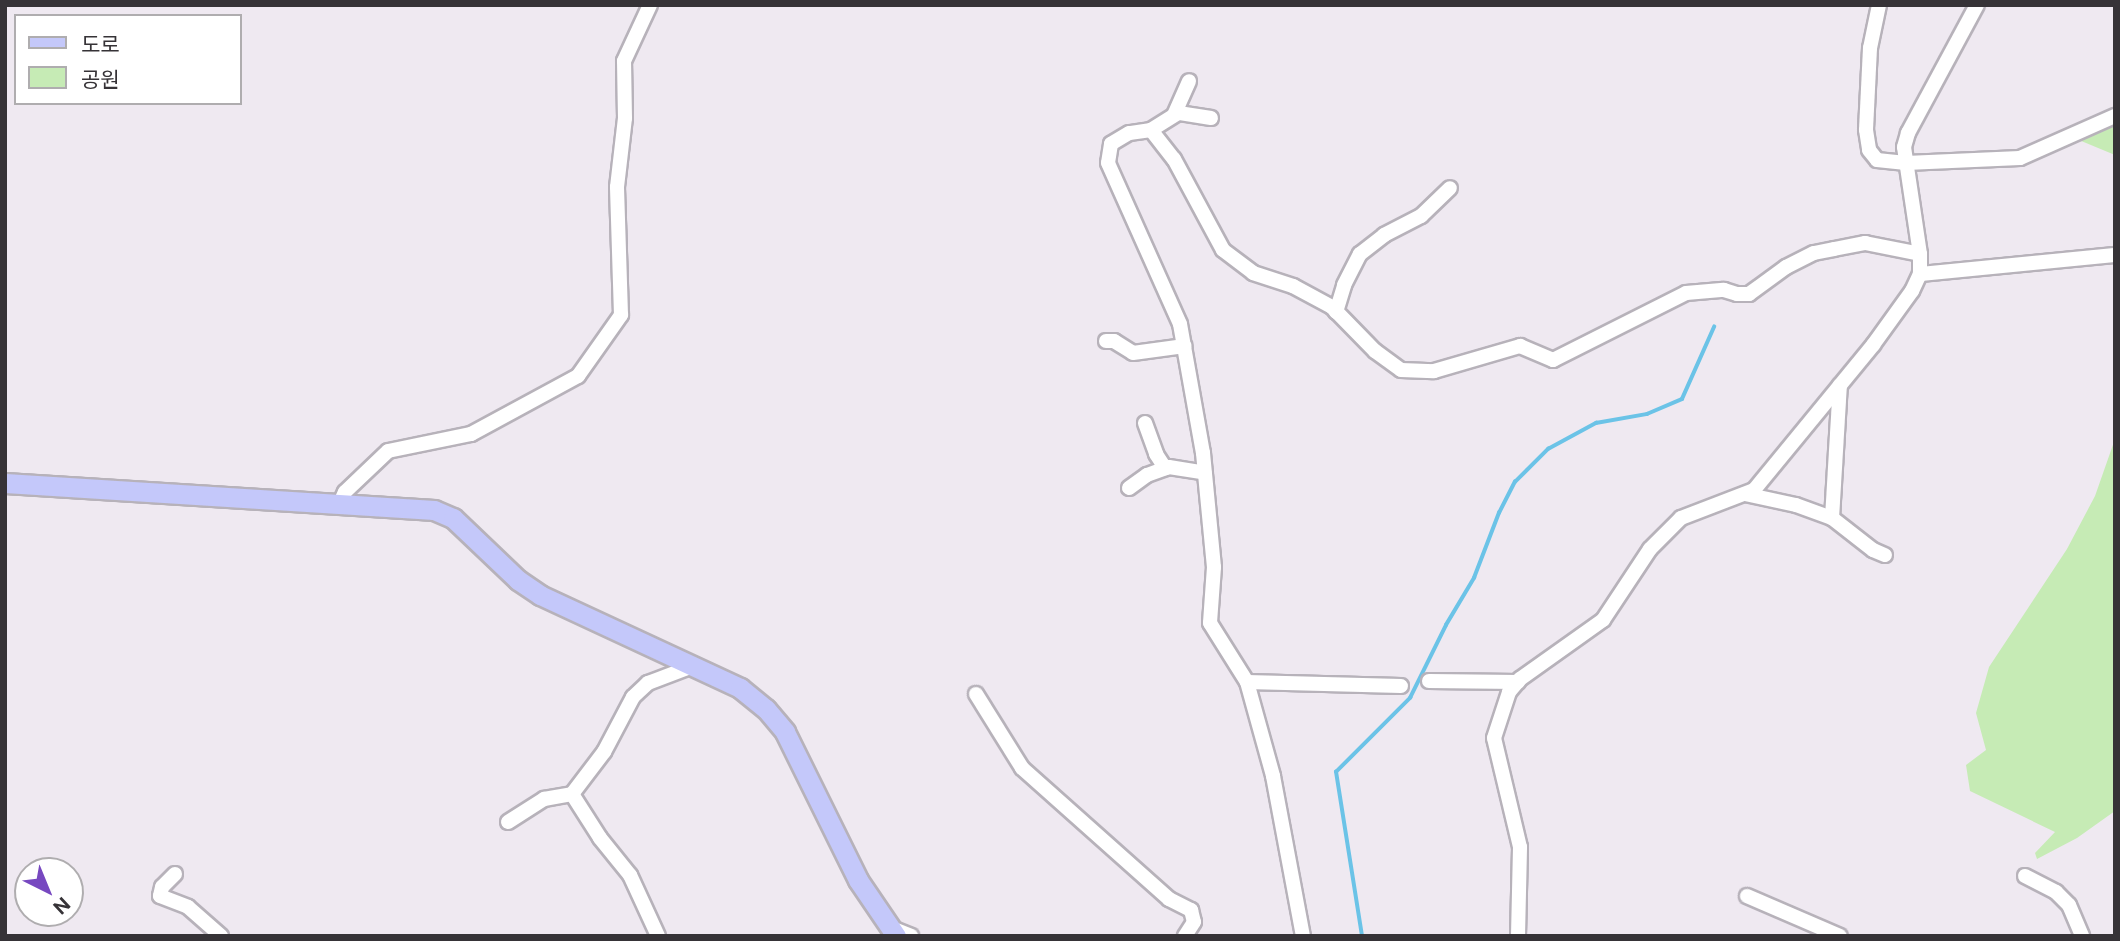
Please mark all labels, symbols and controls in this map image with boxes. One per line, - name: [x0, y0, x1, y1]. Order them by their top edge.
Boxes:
- legend: [14, 14, 242, 105]
- text: 도로: [81, 32, 120, 57]
- text: 공원: [81, 67, 120, 92]
- north arrow: [14, 857, 84, 927]
- text: N: [49, 893, 75, 919]

